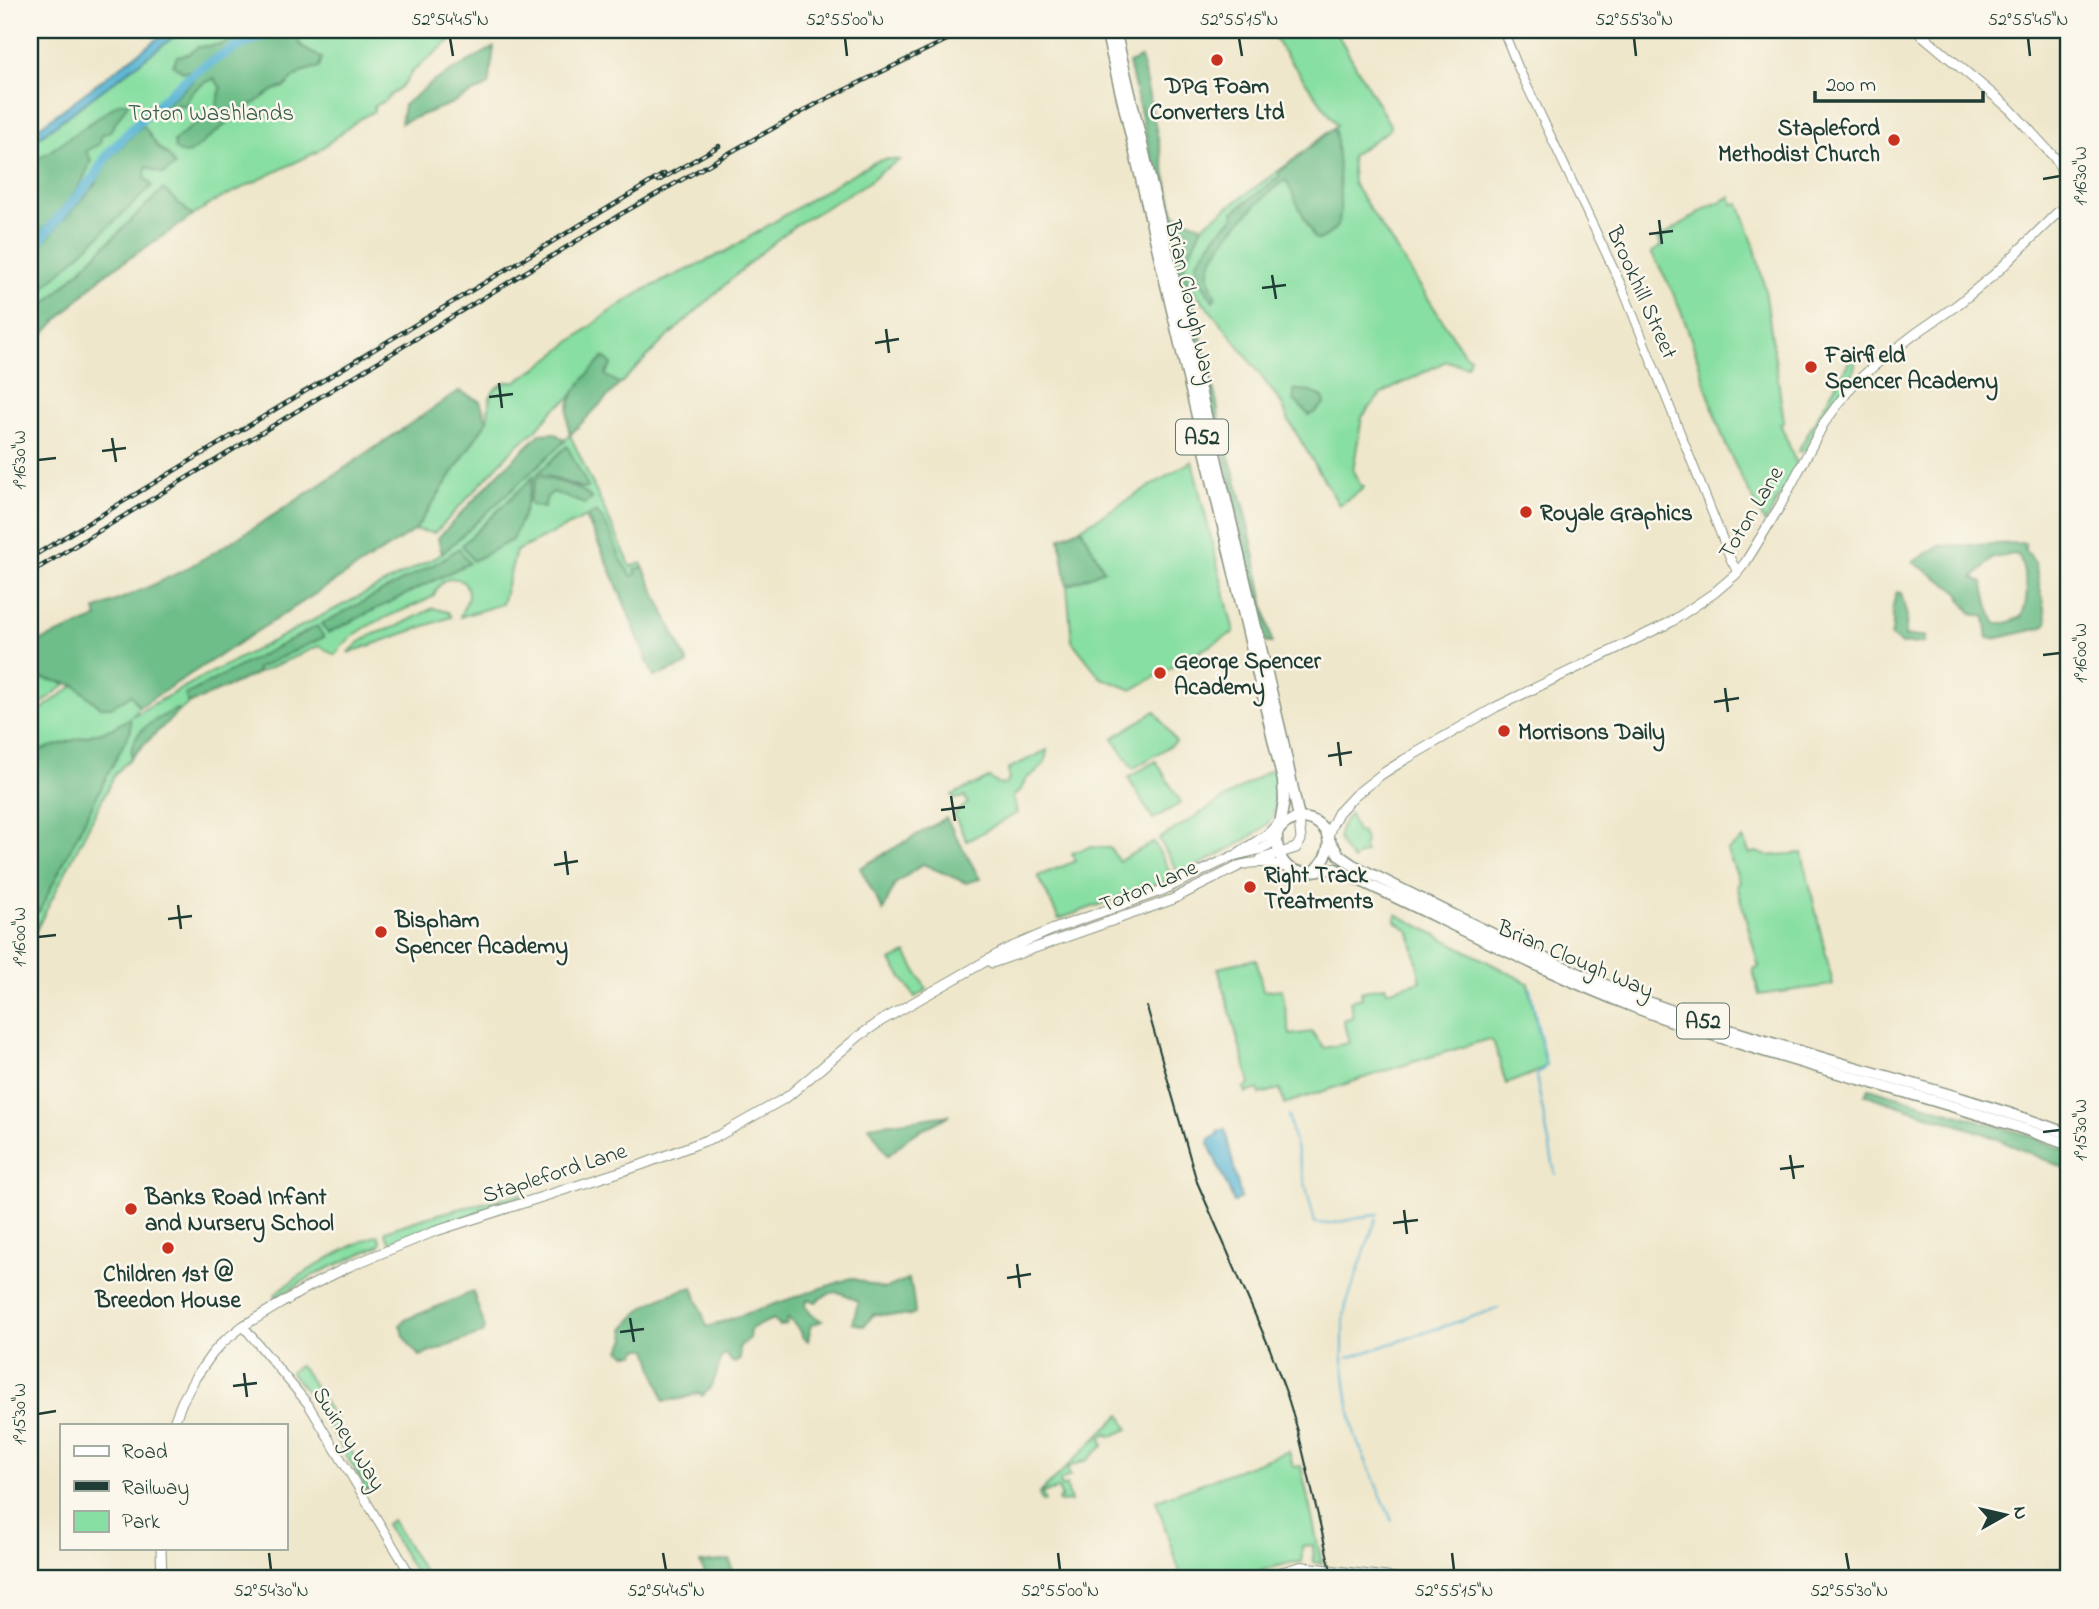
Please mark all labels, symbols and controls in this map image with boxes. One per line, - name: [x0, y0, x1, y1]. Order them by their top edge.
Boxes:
- text: 52°54'45"N: [411, 8, 489, 34]
- text: 52°55'00"N: [806, 8, 884, 34]
- text: 52°55'15"N: [1200, 8, 1278, 34]
- text: 52°55'30"N: [1595, 8, 1673, 34]
- text: 52°55'45"N: [1988, 8, 2068, 34]
- marker: DPG Foam Converters Ltd: [1209, 52, 1225, 68]
- scale bar: [1815, 60, 1983, 104]
- place label: DPG Foam Converters Ltd: [1150, 71, 1284, 130]
- text: 200 m: [1826, 71, 1876, 101]
- park label: Toton Washlands: [128, 98, 294, 131]
- place label: Stapleford Methodist Church: [1718, 113, 1880, 172]
- marker: Stapleford Methodist Church: [1886, 132, 1902, 148]
- text: 1°16'30"W: [2069, 146, 2095, 206]
- street label: Brian Clough Way: [1153, 217, 1224, 388]
- street label: Brookhill Street: [1596, 220, 1685, 365]
- place label: Fairfield Spencer Academy: [1824, 340, 1998, 401]
- marker: Fairfield Spencer Academy: [1803, 359, 1819, 375]
- road number: A52: [1176, 420, 1228, 454]
- text: 1°16'30"W: [8, 430, 34, 490]
- street label: Toton Lane: [1711, 460, 1793, 566]
- place label: Royale Graphics: [1540, 498, 1693, 533]
- marker: Royale Graphics: [1518, 504, 1534, 520]
- text: 1°16'00"W: [2069, 623, 2095, 683]
- place label: George Spencer Academy: [1174, 646, 1322, 707]
- marker: George Spencer Academy: [1152, 665, 1168, 681]
- place label: Morrisons Daily: [1518, 717, 1665, 752]
- marker: Morrisons Daily: [1496, 723, 1512, 739]
- street label: Toton Lane: [1095, 852, 1204, 923]
- place label: Right Track Treatments: [1264, 860, 1374, 919]
- marker: Right Track Treatments: [1242, 879, 1258, 895]
- place label: Bispham Spencer Academy: [394, 905, 568, 966]
- text: 1°16'00"W: [8, 907, 34, 967]
- street label: Brian Clough Way: [1490, 912, 1658, 1010]
- marker: Bispham Spencer Academy: [373, 924, 389, 940]
- road number: A52: [1677, 1004, 1729, 1038]
- text: 1°15'30"W: [2069, 1099, 2095, 1161]
- street label: Stapleford Lane: [478, 1135, 632, 1213]
- place label: Banks Road Infant and Nursery School: [144, 1182, 334, 1243]
- marker: Banks Road Infant and Nursery School: [123, 1201, 139, 1217]
- marker: Children 1st @ Breedon House: [160, 1240, 176, 1256]
- place label: Children 1st @ Breedon House: [94, 1258, 241, 1318]
- street label: Swiney Way: [301, 1381, 393, 1499]
- text: 1°15'30"W: [8, 1383, 34, 1445]
- legend: [60, 1424, 287, 1550]
- text: Road: [122, 1438, 168, 1468]
- text: Railway: [122, 1474, 189, 1506]
- north arrow: [1969, 1480, 2039, 1550]
- text: N: [2005, 1505, 2034, 1521]
- text: Park: [122, 1508, 161, 1538]
- text: 52°54'30"N: [233, 1579, 309, 1605]
- text: 52°54'45"N: [627, 1579, 705, 1605]
- text: 52°55'00"N: [1021, 1579, 1099, 1605]
- text: 52°55'15"N: [1415, 1579, 1493, 1605]
- text: 52°55'30"N: [1810, 1579, 1888, 1605]

